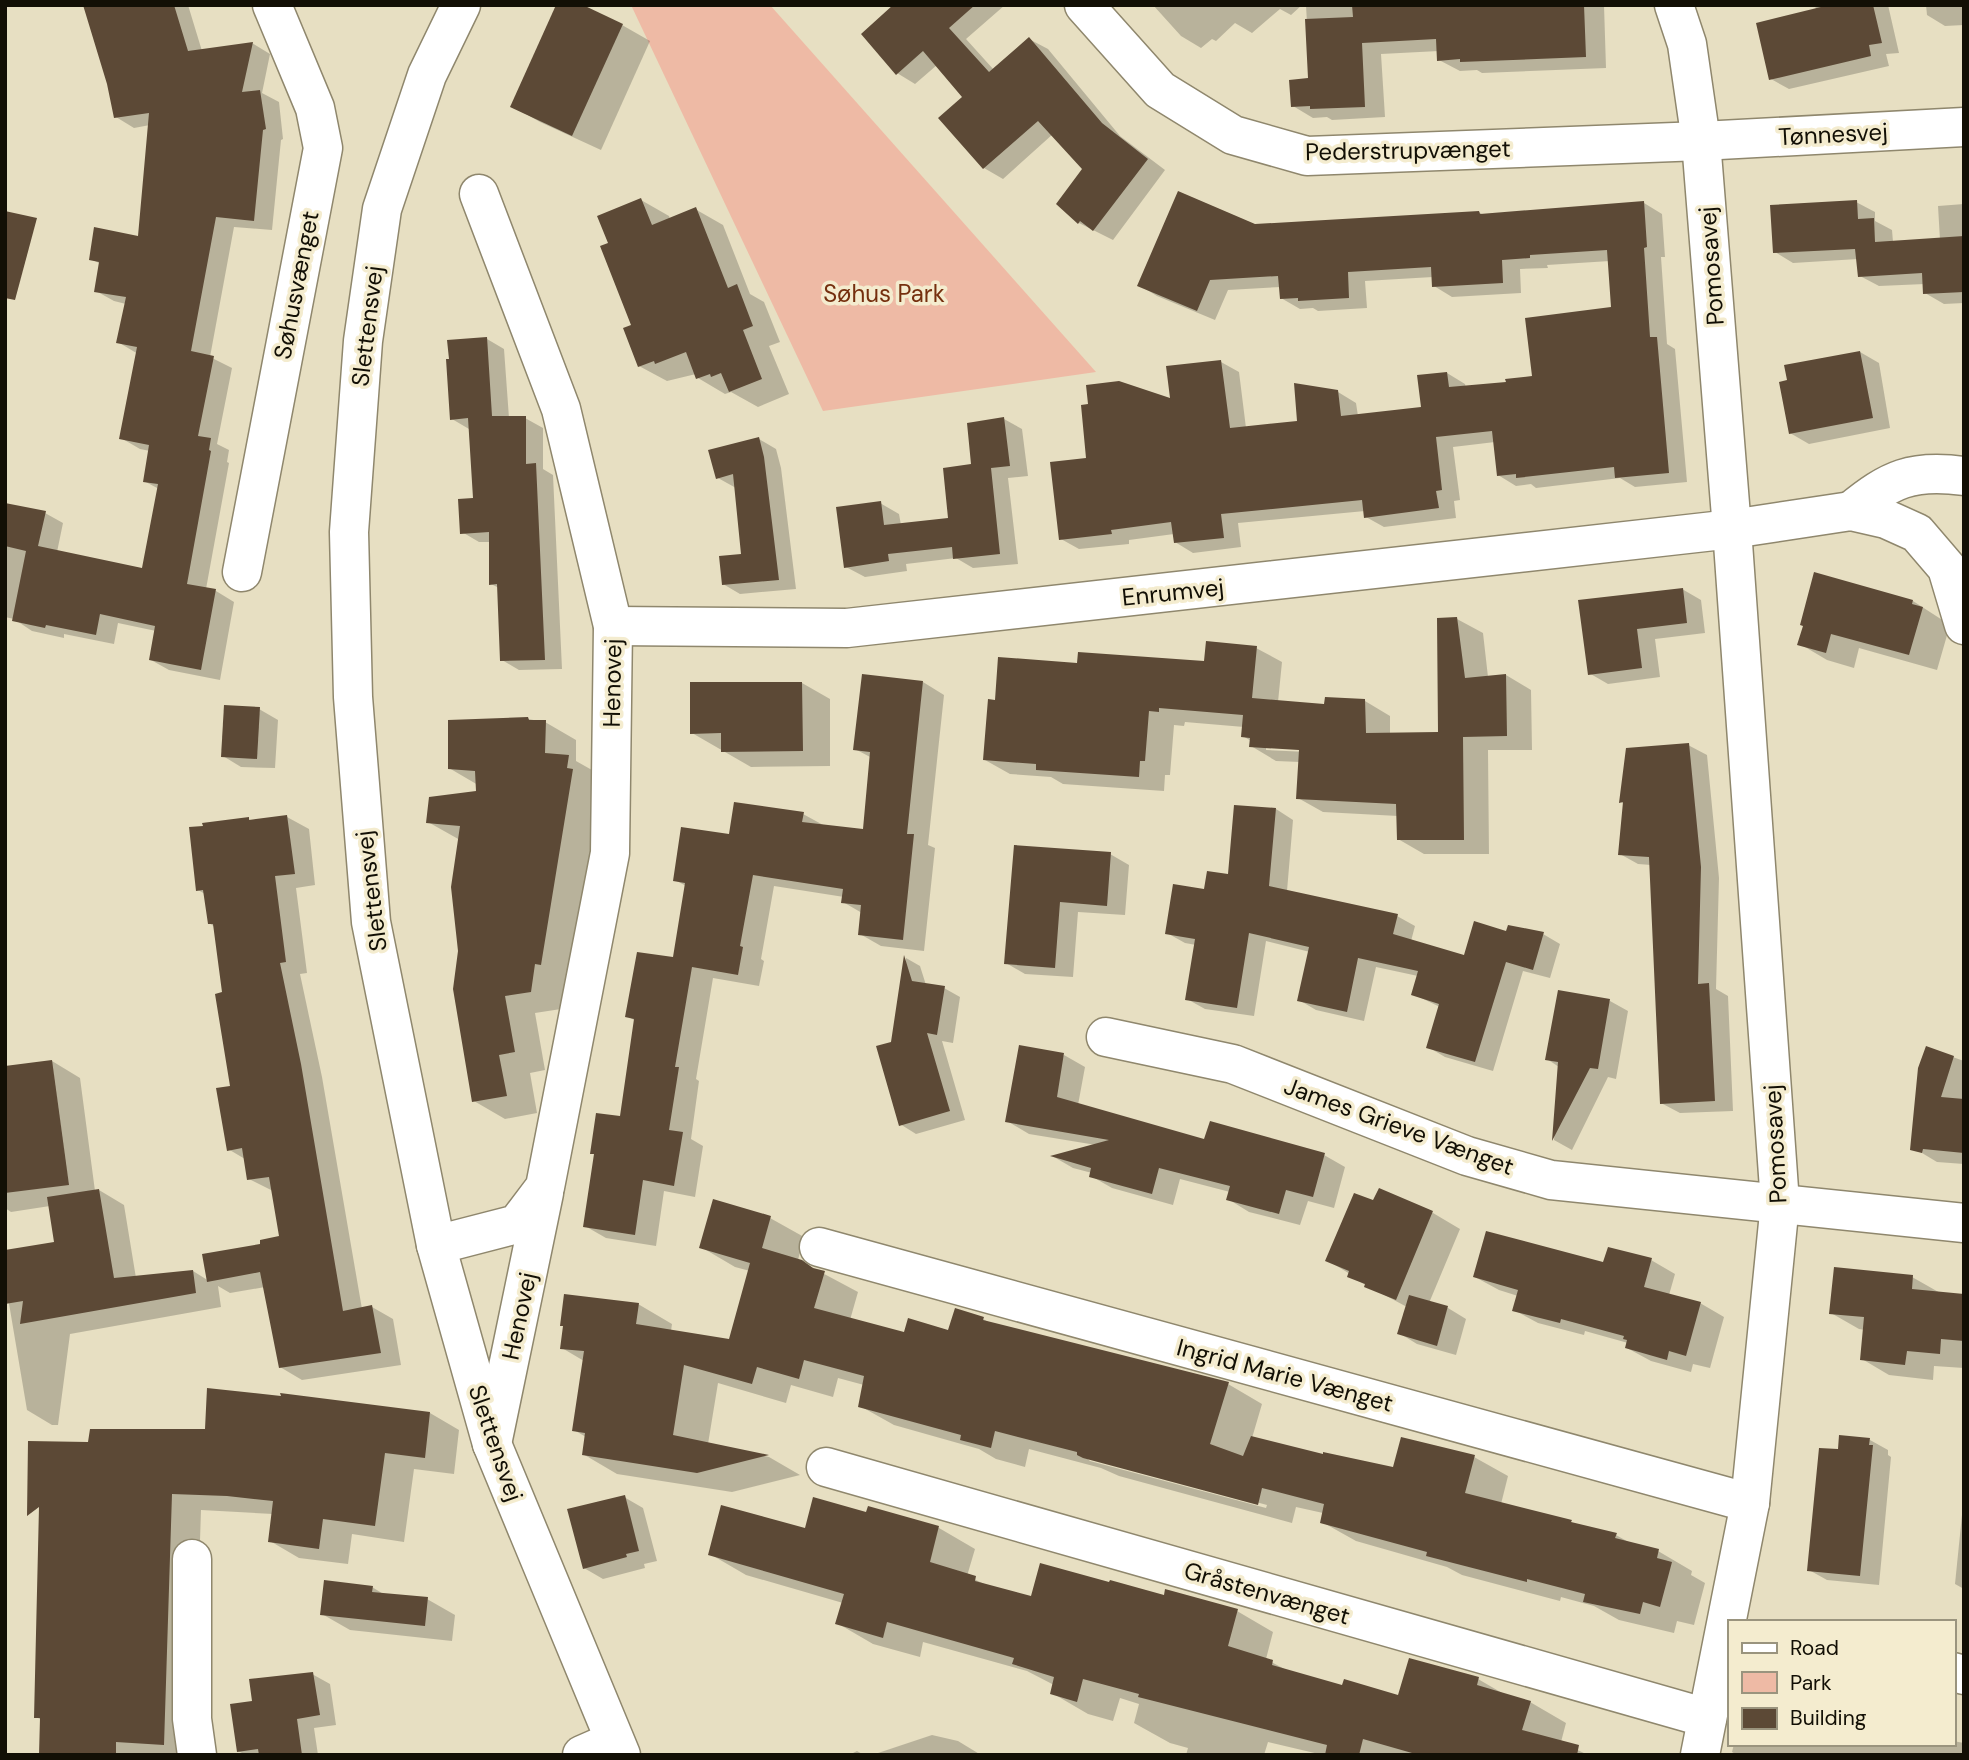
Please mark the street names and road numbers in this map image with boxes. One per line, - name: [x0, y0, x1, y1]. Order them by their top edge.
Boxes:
- street label: Tønnesvej: [1777, 116, 1889, 152]
- street label: Pederstrupvænget: [1305, 133, 1511, 167]
- street label: Pomosavej: [1691, 205, 1731, 327]
- street label: Søhusvænget: [266, 208, 326, 362]
- street label: Slettensvej: [344, 264, 390, 388]
- street label: Enrumvej: [1120, 571, 1226, 613]
- street label: Henovej: [596, 638, 628, 728]
- street label: Slettensvej: [348, 829, 394, 953]
- street label: James Grieve Vænget: [1280, 1070, 1518, 1182]
- street label: Pomosavej: [1756, 1084, 1794, 1204]
- street label: Henovej: [495, 1269, 543, 1363]
- street label: Ingrid Marie Vænget: [1173, 1331, 1397, 1419]
- street label: Slettensvej: [462, 1381, 530, 1505]
- street label: Gråstenvænget: [1180, 1555, 1354, 1631]

